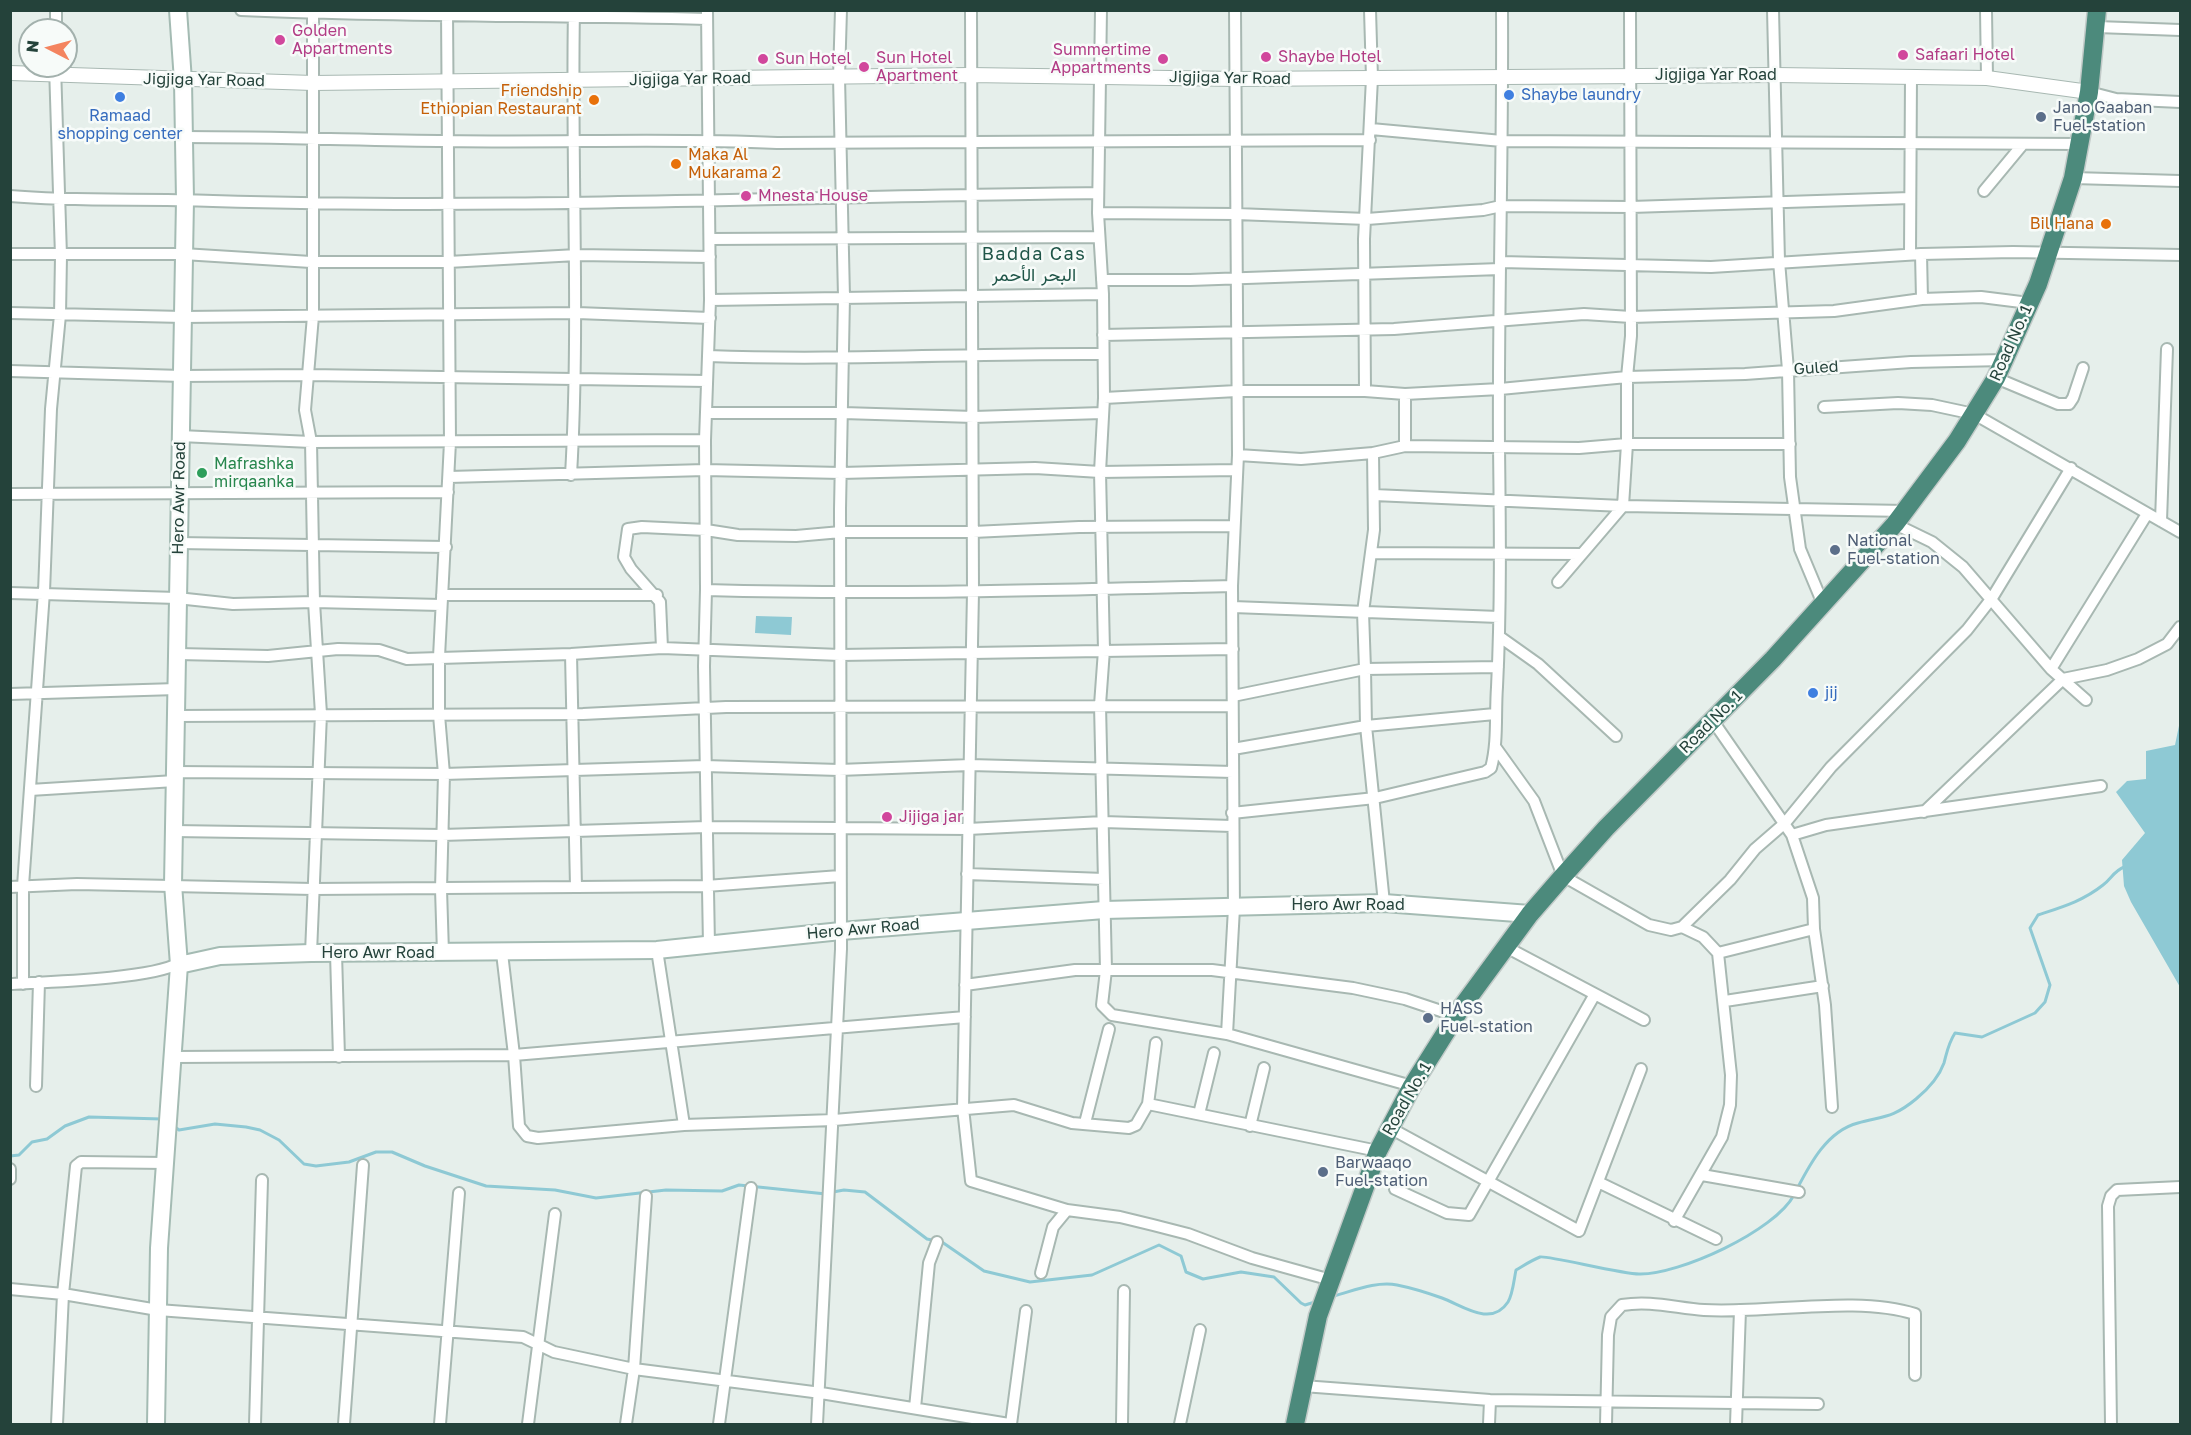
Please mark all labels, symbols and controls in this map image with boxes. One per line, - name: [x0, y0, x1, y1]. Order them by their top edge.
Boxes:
- north arrow: [18, 18, 78, 78]
- place label: Golden Appartments: [292, 21, 392, 59]
- marker: Golden Appartments: [273, 33, 287, 47]
- text: N: [22, 39, 43, 53]
- place label: Summertime Appartments: [1051, 40, 1151, 78]
- place label: Safaari Hotel: [1915, 45, 2015, 65]
- place label: Shaybe Hotel: [1278, 47, 1381, 67]
- place label: Sun Hotel Apartment: [876, 48, 958, 86]
- marker: Safaari Hotel: [1896, 48, 1910, 62]
- place label: Sun Hotel: [775, 49, 851, 69]
- marker: Shaybe Hotel: [1259, 50, 1273, 64]
- marker: Sun Hotel: [756, 52, 770, 66]
- marker: Summertime Appartments: [1156, 52, 1170, 66]
- marker: Sun Hotel Apartment: [857, 60, 871, 74]
- street label: Jigjiga Yar Road: [1655, 65, 1777, 85]
- street label: Jigjiga Yar Road: [1169, 67, 1291, 89]
- street label: Jigjiga Yar Road: [629, 68, 751, 90]
- street label: Jigjiga Yar Road: [143, 69, 265, 91]
- place label: Friendship Ethiopian Restaurant: [420, 81, 582, 119]
- place label: Shaybe laundry: [1521, 85, 1641, 105]
- marker: Shaybe laundry: [1502, 88, 1516, 102]
- marker: Ramaad shopping center: [113, 90, 127, 104]
- marker: Friendship Ethiopian Restaurant: [587, 93, 601, 107]
- place label: Jano Gaaban Fuel-station: [2053, 98, 2152, 136]
- place label: Ramaad shopping center: [57, 106, 183, 144]
- marker: Jano Gaaban Fuel-station: [2034, 110, 2048, 124]
- place label: Maka Al Mukarama 2: [688, 145, 781, 183]
- marker: Maka Al Mukarama 2: [669, 157, 683, 171]
- place label: Mnesta House: [758, 186, 868, 206]
- marker: Mnesta House: [739, 189, 753, 203]
- place label: Bil Hana: [2030, 214, 2094, 234]
- marker: Bil Hana: [2099, 217, 2113, 231]
- district label: Badda Cas البحر الأحمر: [982, 243, 1086, 286]
- street label: Road No. 1: [1986, 302, 2036, 384]
- street label: Guled: [1793, 357, 1839, 379]
- street label: Hero Awr Road: [168, 441, 190, 555]
- place label: Mafrashka mirqaanka: [214, 454, 294, 492]
- marker: Mafrashka mirqaanka: [195, 466, 209, 480]
- place label: National Fuel-station: [1847, 531, 1940, 569]
- marker: National Fuel-station: [1828, 543, 1842, 557]
- place label: jij: [1825, 683, 1838, 703]
- marker: jij: [1806, 686, 1820, 700]
- street label: Road No. 1: [1676, 687, 1746, 757]
- place label: Jijiga jar: [899, 807, 963, 827]
- marker: Jijiga jar: [880, 810, 894, 824]
- street label: Hero Awr Road: [1291, 895, 1405, 915]
- street label: Hero Awr Road: [806, 914, 920, 944]
- street label: Hero Awr Road: [321, 943, 435, 963]
- place label: HASS Fuel-station: [1440, 999, 1533, 1037]
- marker: HASS Fuel-station: [1421, 1011, 1435, 1025]
- street label: Road No. 1: [1378, 1059, 1436, 1139]
- place label: Barwaaqo Fuel-station: [1335, 1153, 1428, 1191]
- marker: Barwaaqo Fuel-station: [1316, 1165, 1330, 1179]

